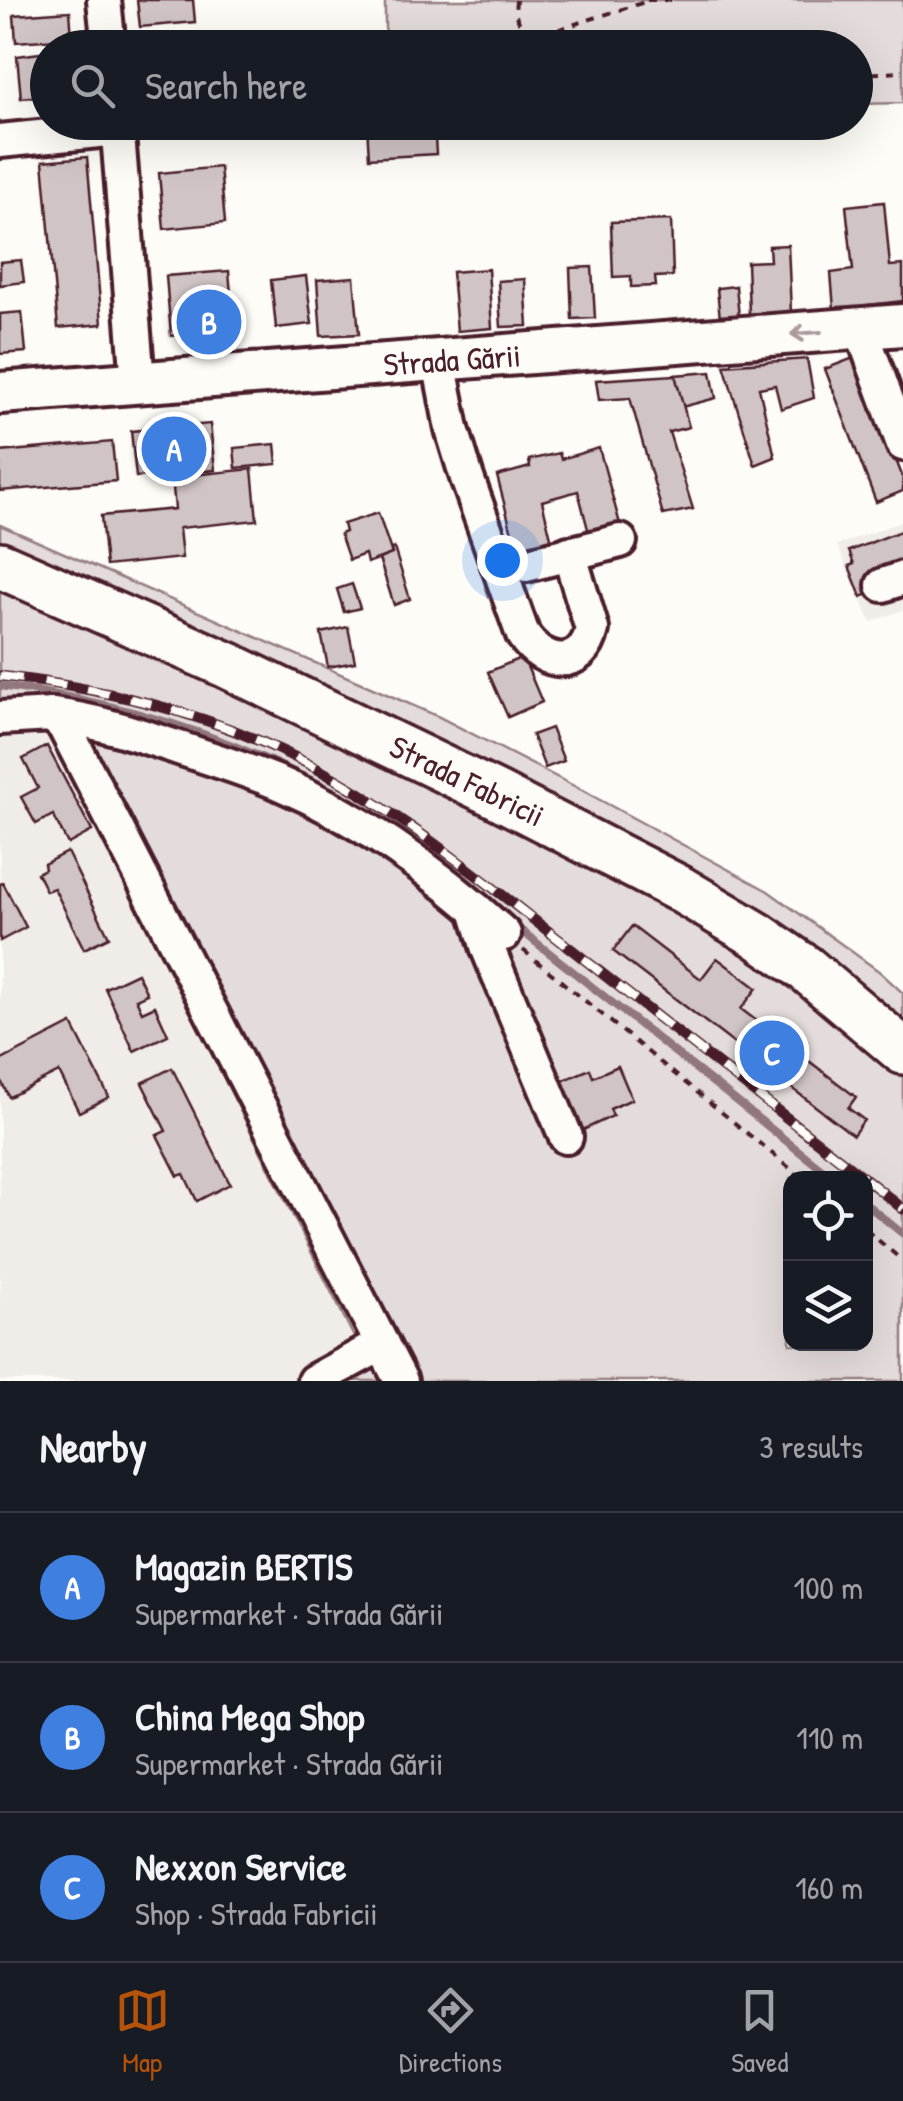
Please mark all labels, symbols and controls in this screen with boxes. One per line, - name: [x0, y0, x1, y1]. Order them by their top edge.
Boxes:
- search box: [30, 30, 873, 140]
- icon: search: [65, 58, 120, 113]
- text: Search here: [145, 59, 307, 111]
- pin: B: [176, 284, 242, 360]
- one-way arrow: [790, 323, 822, 342]
- street label: Strada Gării: [382, 333, 522, 386]
- pin: A: [142, 412, 206, 486]
- your location: [477, 535, 528, 586]
- street label: Strada Fabricii: [383, 725, 552, 836]
- pin: C: [740, 1016, 804, 1090]
- map controls: [783, 1171, 873, 1351]
- button: locate: [783, 1171, 873, 1261]
- button: layers: [783, 1261, 873, 1351]
- text: Nearby: [40, 1418, 147, 1475]
- text: 3 results: [759, 1425, 863, 1468]
- text: Magazin BERTIS: [135, 1540, 352, 1592]
- text: A: [65, 1566, 80, 1609]
- text: 100 m: [794, 1566, 863, 1609]
- text: Supermarket · Strada Gării: [135, 1592, 444, 1635]
- text: China Mega Shop: [135, 1690, 364, 1742]
- text: B: [64, 1716, 81, 1759]
- text: 110 m: [796, 1716, 863, 1759]
- text: Supermarket · Strada Gării: [135, 1742, 444, 1785]
- text: Nexxon Service: [135, 1840, 346, 1892]
- text: C: [64, 1866, 81, 1909]
- text: 160 m: [795, 1866, 863, 1909]
- text: Shop · Strada Fabricii: [135, 1892, 378, 1935]
- tab: Map: [115, 1983, 170, 2081]
- tab: Directions: [399, 1983, 502, 2081]
- tab: Saved: [731, 1983, 788, 2081]

